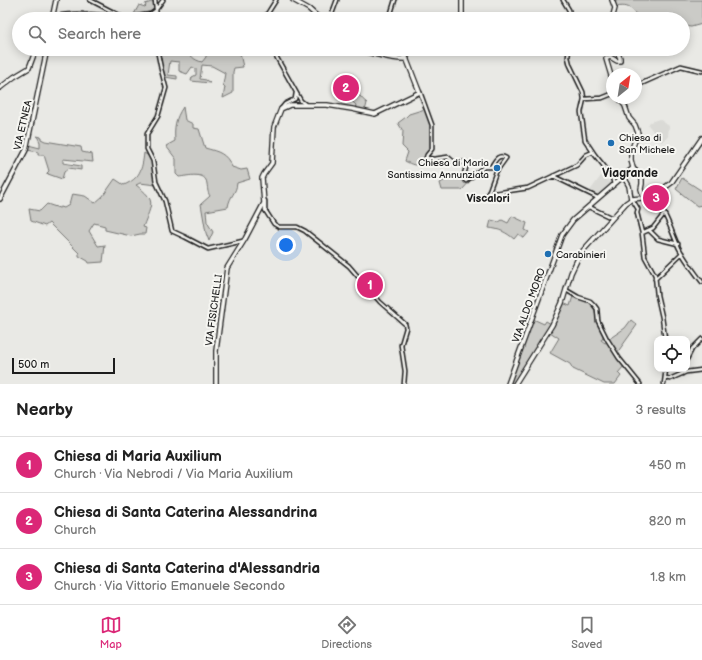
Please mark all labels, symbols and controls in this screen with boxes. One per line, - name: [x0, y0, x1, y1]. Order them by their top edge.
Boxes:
- search box: [12, 12, 690, 56]
- icon: search: [26, 23, 48, 45]
- text: Search here: [58, 25, 141, 44]
- north arrow: [606, 68, 642, 104]
- pin: 2: [333, 73, 359, 103]
- street label: VIA ETNEA: [11, 98, 35, 151]
- place label: Chiesa di San Michele: [619, 132, 675, 156]
- marker: Chiesa di San Michele: [606, 138, 616, 148]
- place label: Chiesa di Maria Santissima Annunziata: [388, 157, 489, 181]
- marker: Chiesa di Maria Santissima Annunziata: [492, 163, 502, 173]
- district label: Viagrande: [602, 166, 658, 181]
- pin: 3: [643, 183, 669, 213]
- district label: Viscalori: [466, 192, 510, 205]
- your location: [276, 235, 296, 255]
- marker: Carabinieri: [543, 249, 553, 259]
- place label: Carabinieri: [556, 249, 606, 261]
- street label: VIA ALDO MORO: [510, 266, 548, 344]
- pin: 1: [357, 270, 383, 300]
- street label: VIA FISICHELLI: [203, 274, 225, 347]
- map controls: [654, 336, 690, 372]
- button: locate: [654, 336, 690, 372]
- scale bar: [12, 356, 115, 375]
- text: 500 m: [18, 358, 49, 371]
- text: Nearby: [16, 400, 73, 420]
- text: 3 results: [635, 402, 686, 418]
- text: Chiesa di Maria Auxilium: [54, 447, 222, 466]
- text: 1: [26, 457, 32, 473]
- text: 450 m: [649, 457, 686, 473]
- text: Church · Via Nebrodi / Via Maria Auxilium: [54, 466, 293, 482]
- text: Chiesa di Santa Caterina Alessandrina: [54, 503, 317, 522]
- text: 2: [25, 513, 33, 529]
- text: 820 m: [649, 513, 686, 529]
- text: Church: [54, 522, 96, 538]
- text: Chiesa di Santa Caterina d'Alessandria: [54, 559, 320, 578]
- text: 3: [25, 569, 33, 585]
- text: 1.8 km: [650, 569, 686, 585]
- text: Church · Via Vittorio Emanuele Secondo: [54, 578, 285, 594]
- tab: Map: [100, 614, 122, 651]
- tab: Directions: [321, 614, 372, 651]
- tab: Saved: [571, 614, 602, 651]

